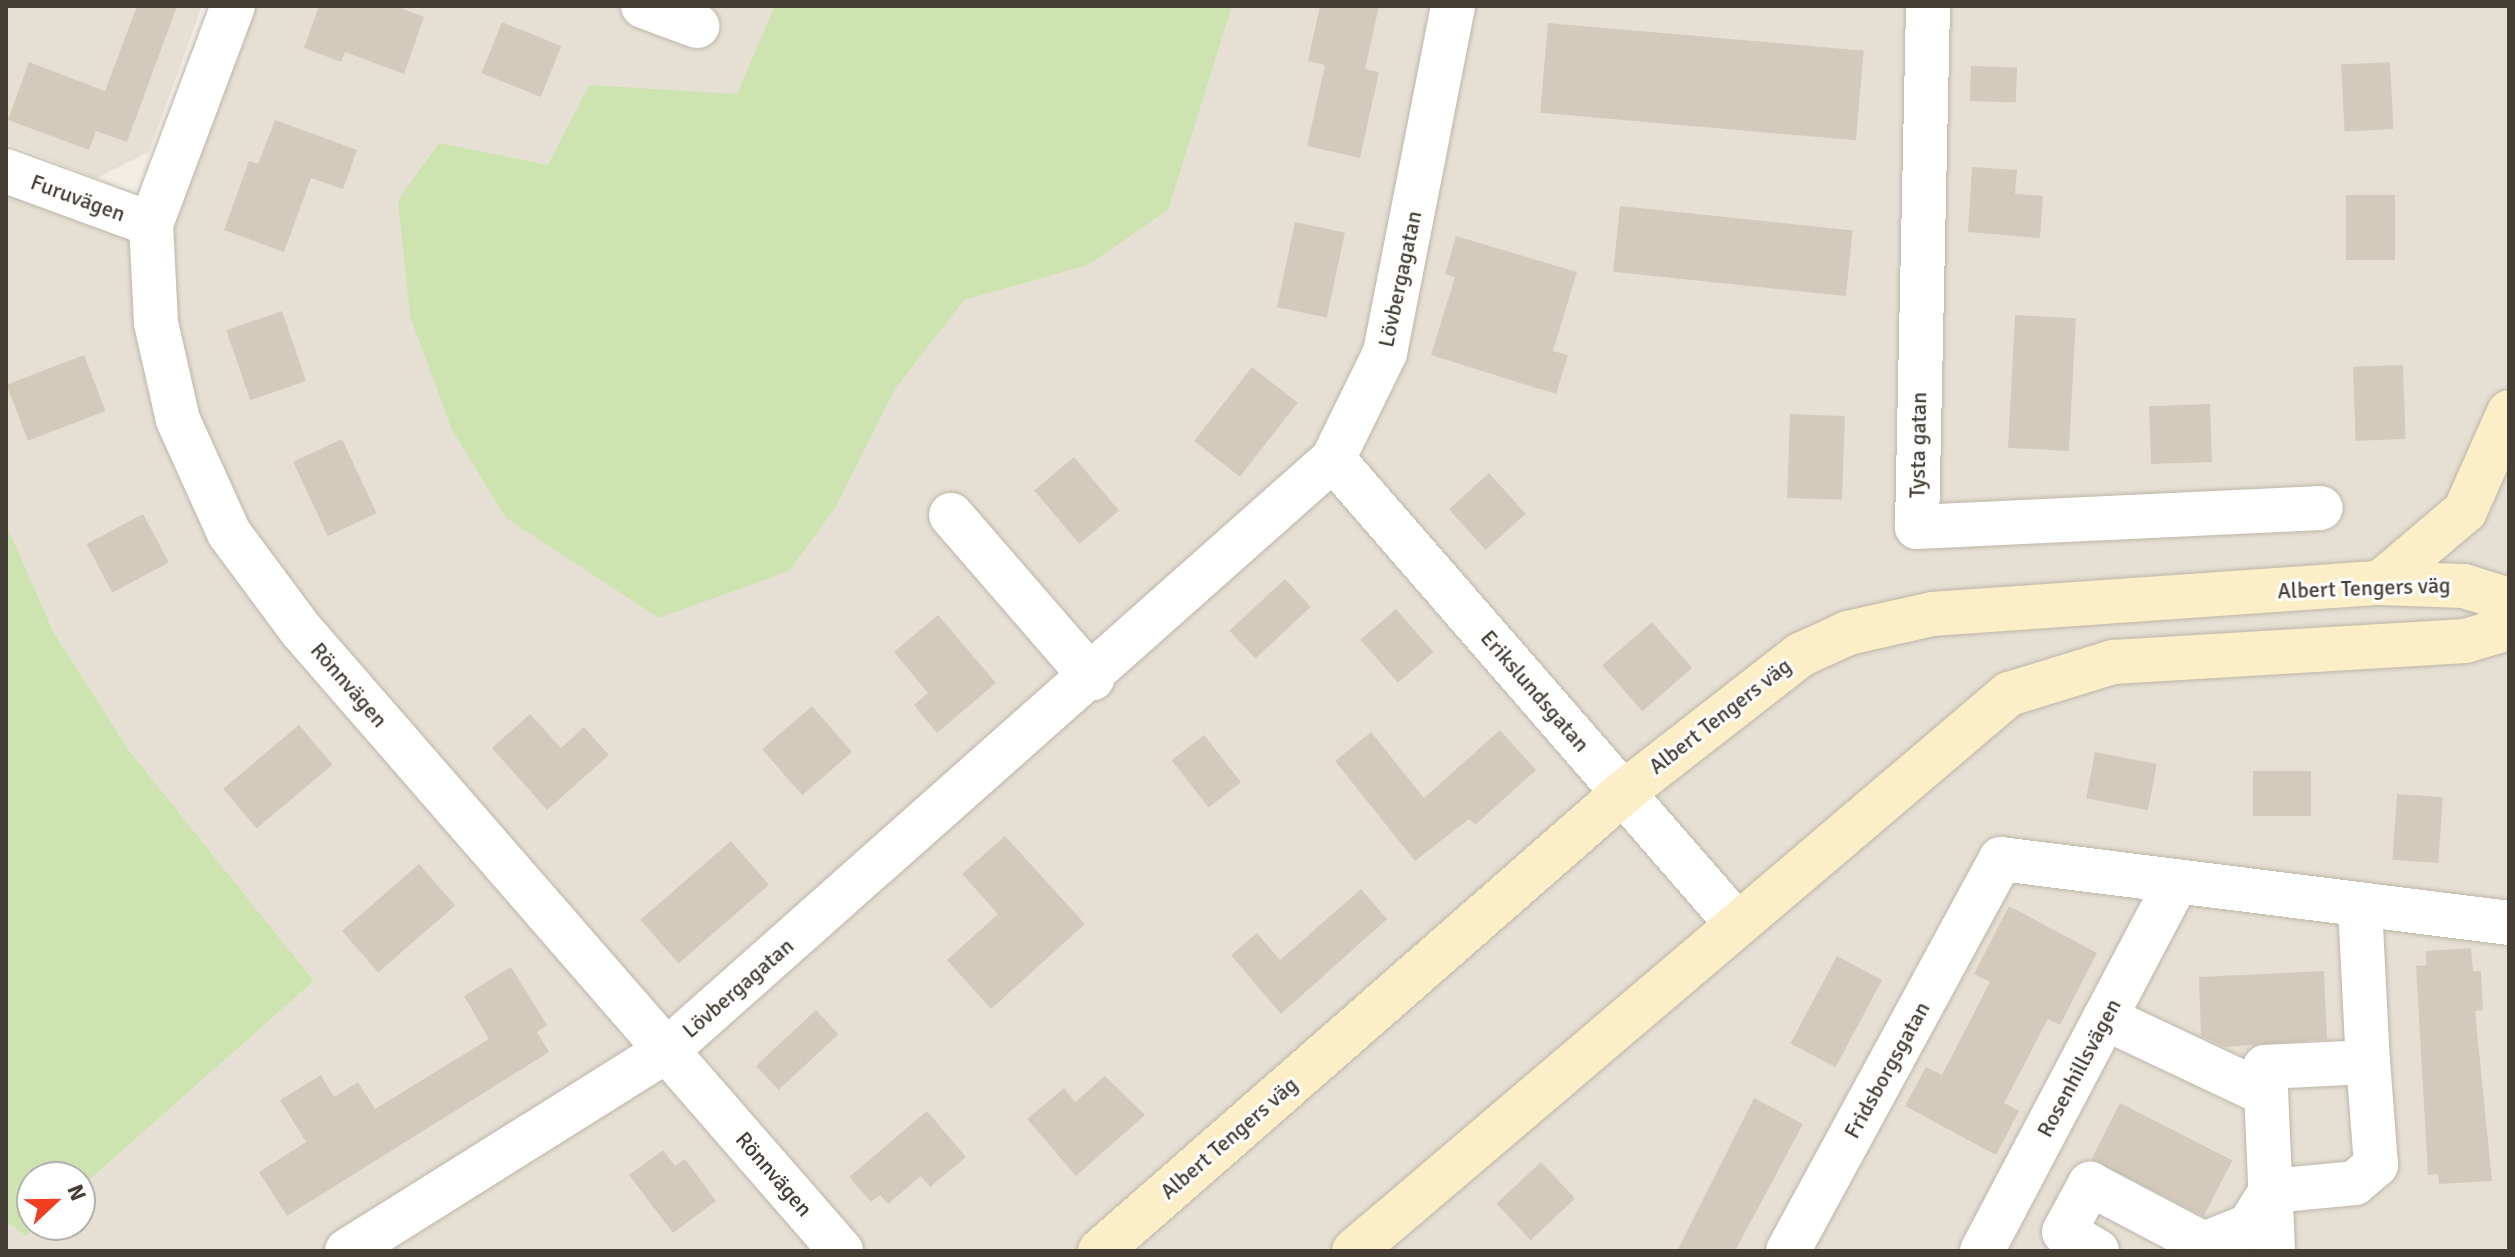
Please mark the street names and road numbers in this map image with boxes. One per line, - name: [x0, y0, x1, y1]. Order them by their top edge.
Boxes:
- street label: Furuvägen: [27, 169, 129, 227]
- street label: Lövbergagatan: [1373, 208, 1427, 350]
- street label: Tysta gatan: [1904, 392, 1932, 498]
- street label: Albert Tengers väg: [2277, 572, 2451, 604]
- street label: Erikslundsgatan: [1475, 625, 1595, 757]
- street label: Rönnvägen: [305, 637, 393, 733]
- street label: Albert Tengers väg: [1644, 652, 1796, 780]
- street label: Lövbergagatan: [677, 933, 799, 1043]
- street label: Rosenhillsvägen: [2031, 994, 2127, 1142]
- street label: Fridsborgsgatan: [1839, 997, 1935, 1143]
- street label: Albert Tengers väg: [1155, 1071, 1303, 1205]
- street label: Rönnvägen: [730, 1126, 818, 1222]

